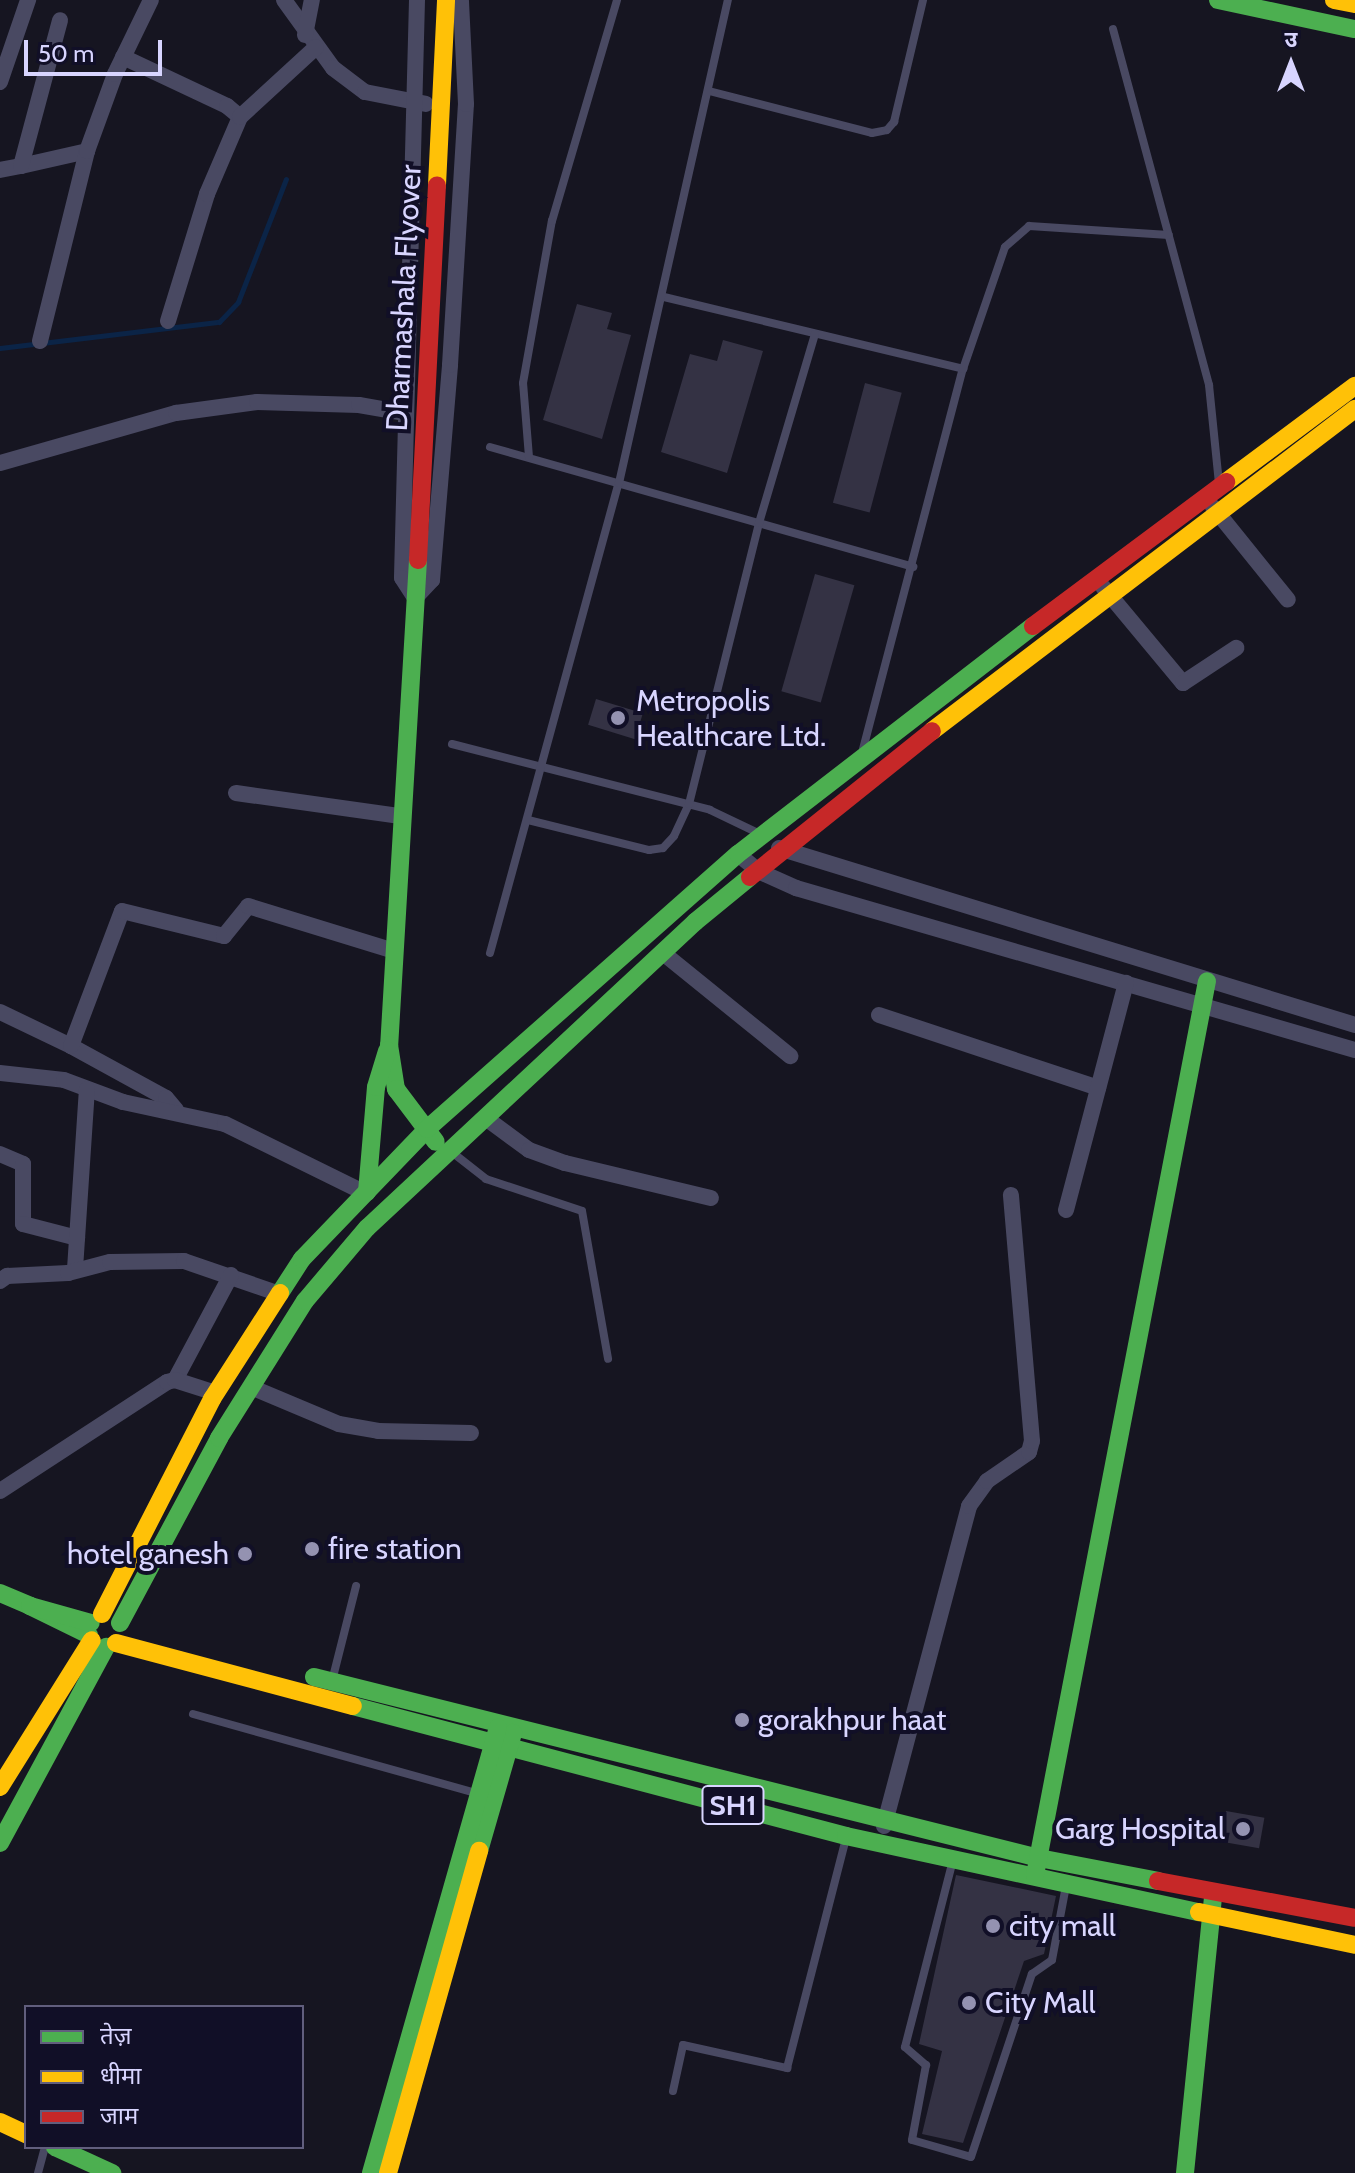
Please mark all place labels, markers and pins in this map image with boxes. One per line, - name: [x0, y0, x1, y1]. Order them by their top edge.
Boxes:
- place label: Metropolis Healthcare Ltd.: [636, 683, 826, 754]
- marker: Metropolis Healthcare Ltd.: [607, 707, 629, 729]
- place label: fire station: [328, 1531, 462, 1567]
- place label: hotel ganesh: [67, 1536, 229, 1572]
- marker: fire station: [303, 1540, 321, 1558]
- marker: hotel ganesh: [236, 1545, 254, 1563]
- place label: gorakhpur haat: [758, 1702, 946, 1738]
- marker: gorakhpur haat: [733, 1711, 751, 1729]
- place label: Garg Hospital: [1055, 1811, 1225, 1847]
- marker: Garg Hospital: [1232, 1818, 1254, 1840]
- place label: city mall: [1009, 1908, 1116, 1944]
- marker: city mall: [984, 1917, 1002, 1935]
- place label: City Mall: [985, 1985, 1096, 2021]
- marker: City Mall: [960, 1994, 978, 2012]

